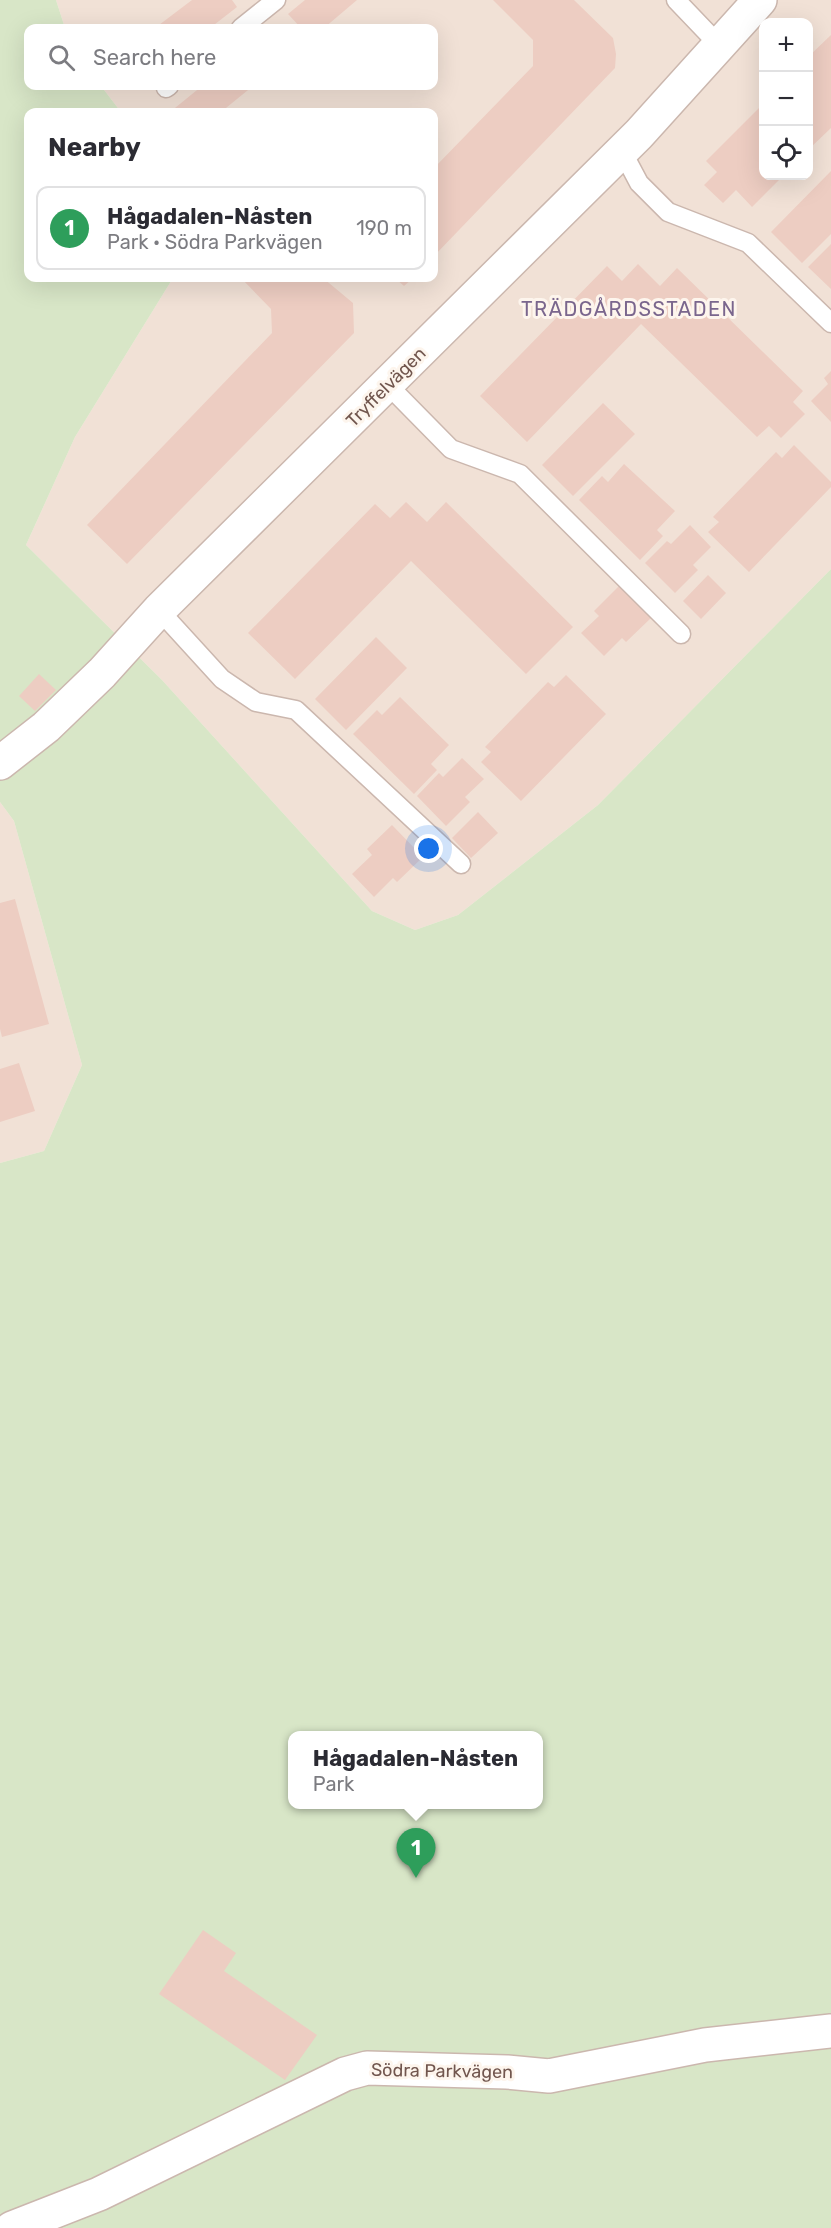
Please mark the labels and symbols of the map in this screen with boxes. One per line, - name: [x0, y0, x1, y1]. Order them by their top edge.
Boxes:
- district label: TRÄDGÅRDSSTADEN: [521, 297, 737, 321]
- street label: Tryffelvägen: [342, 343, 430, 431]
- your location: [414, 834, 443, 863]
- pin: 1: [396, 1828, 436, 1878]
- street label: Södra Parkvägen: [371, 2059, 513, 2083]

